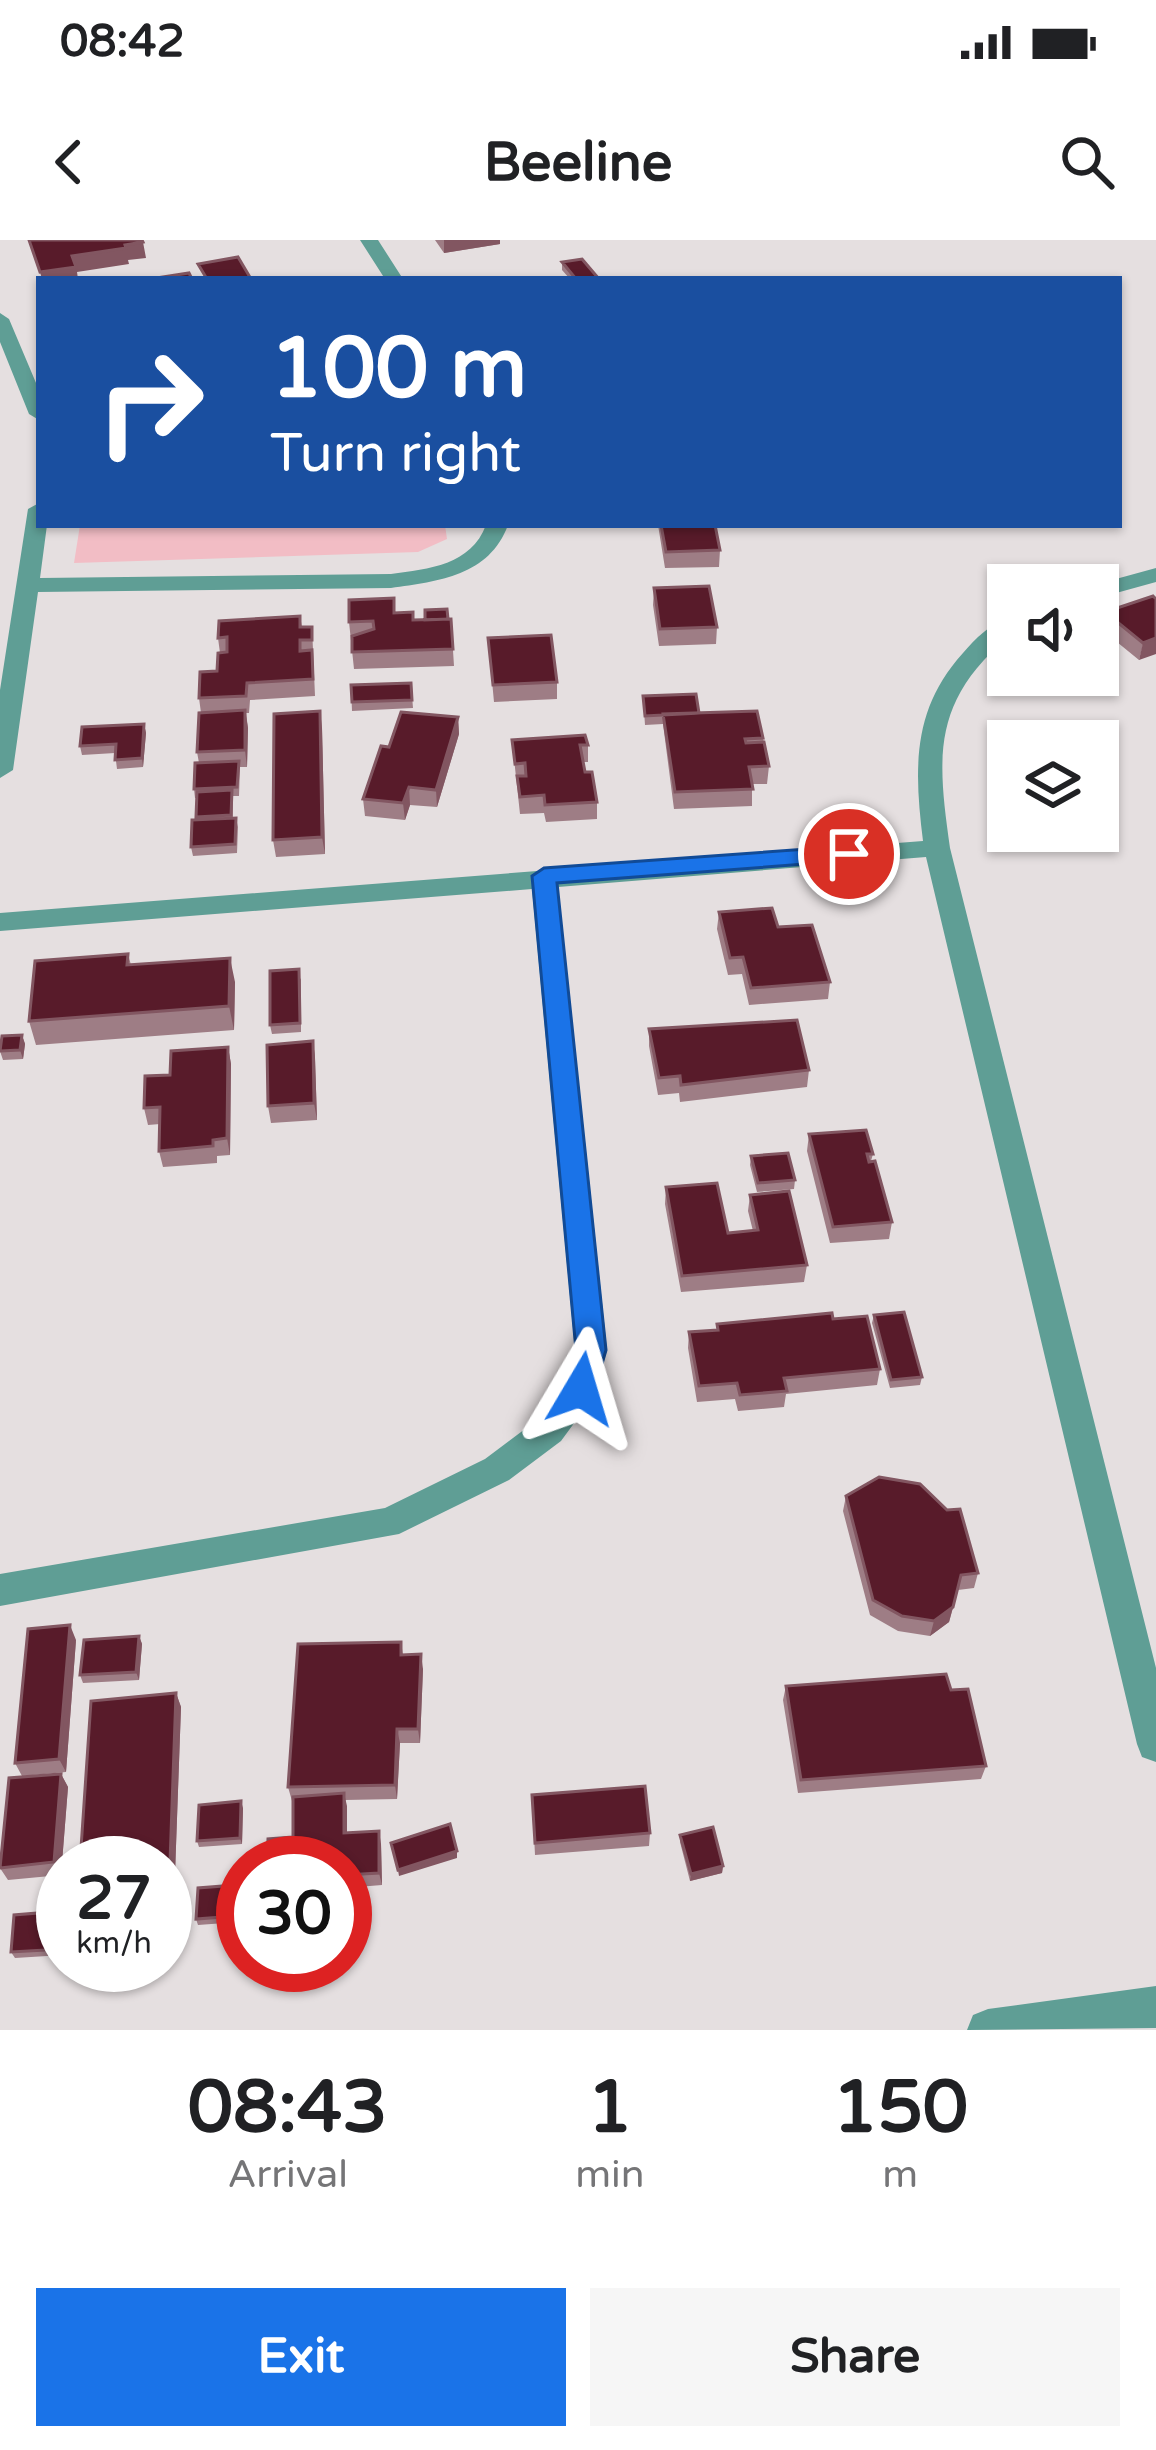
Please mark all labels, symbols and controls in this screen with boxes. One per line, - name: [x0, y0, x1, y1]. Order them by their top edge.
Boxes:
- text: 08:42: [60, 15, 185, 69]
- icon: back: [36, 129, 102, 195]
- icon: search: [1054, 129, 1120, 195]
- text: Beeline: [484, 130, 672, 195]
- text: 100 m: [270, 319, 527, 420]
- icon: right: [72, 324, 228, 480]
- text: Turn right: [270, 421, 521, 486]
- map controls: [987, 564, 1119, 852]
- button: sound: [987, 564, 1119, 696]
- button: layers: [987, 720, 1119, 852]
- pin: [798, 803, 900, 905]
- icon: arrive: [816, 821, 882, 887]
- position arrow: [518, 1326, 644, 1452]
- speed limit sign: 30: [216, 1836, 372, 1992]
- text: 27: [76, 1863, 152, 1935]
- text: km/h: [76, 1925, 152, 1962]
- text: 08:43: [188, 2065, 387, 2152]
- text: 1: [587, 2065, 633, 2152]
- text: 150: [832, 2065, 968, 2152]
- text: Arrival: [227, 2151, 348, 2198]
- text: min: [575, 2151, 645, 2198]
- text: m: [882, 2151, 918, 2198]
- button: Exit: [36, 2288, 566, 2426]
- button: Share: [590, 2288, 1120, 2426]

